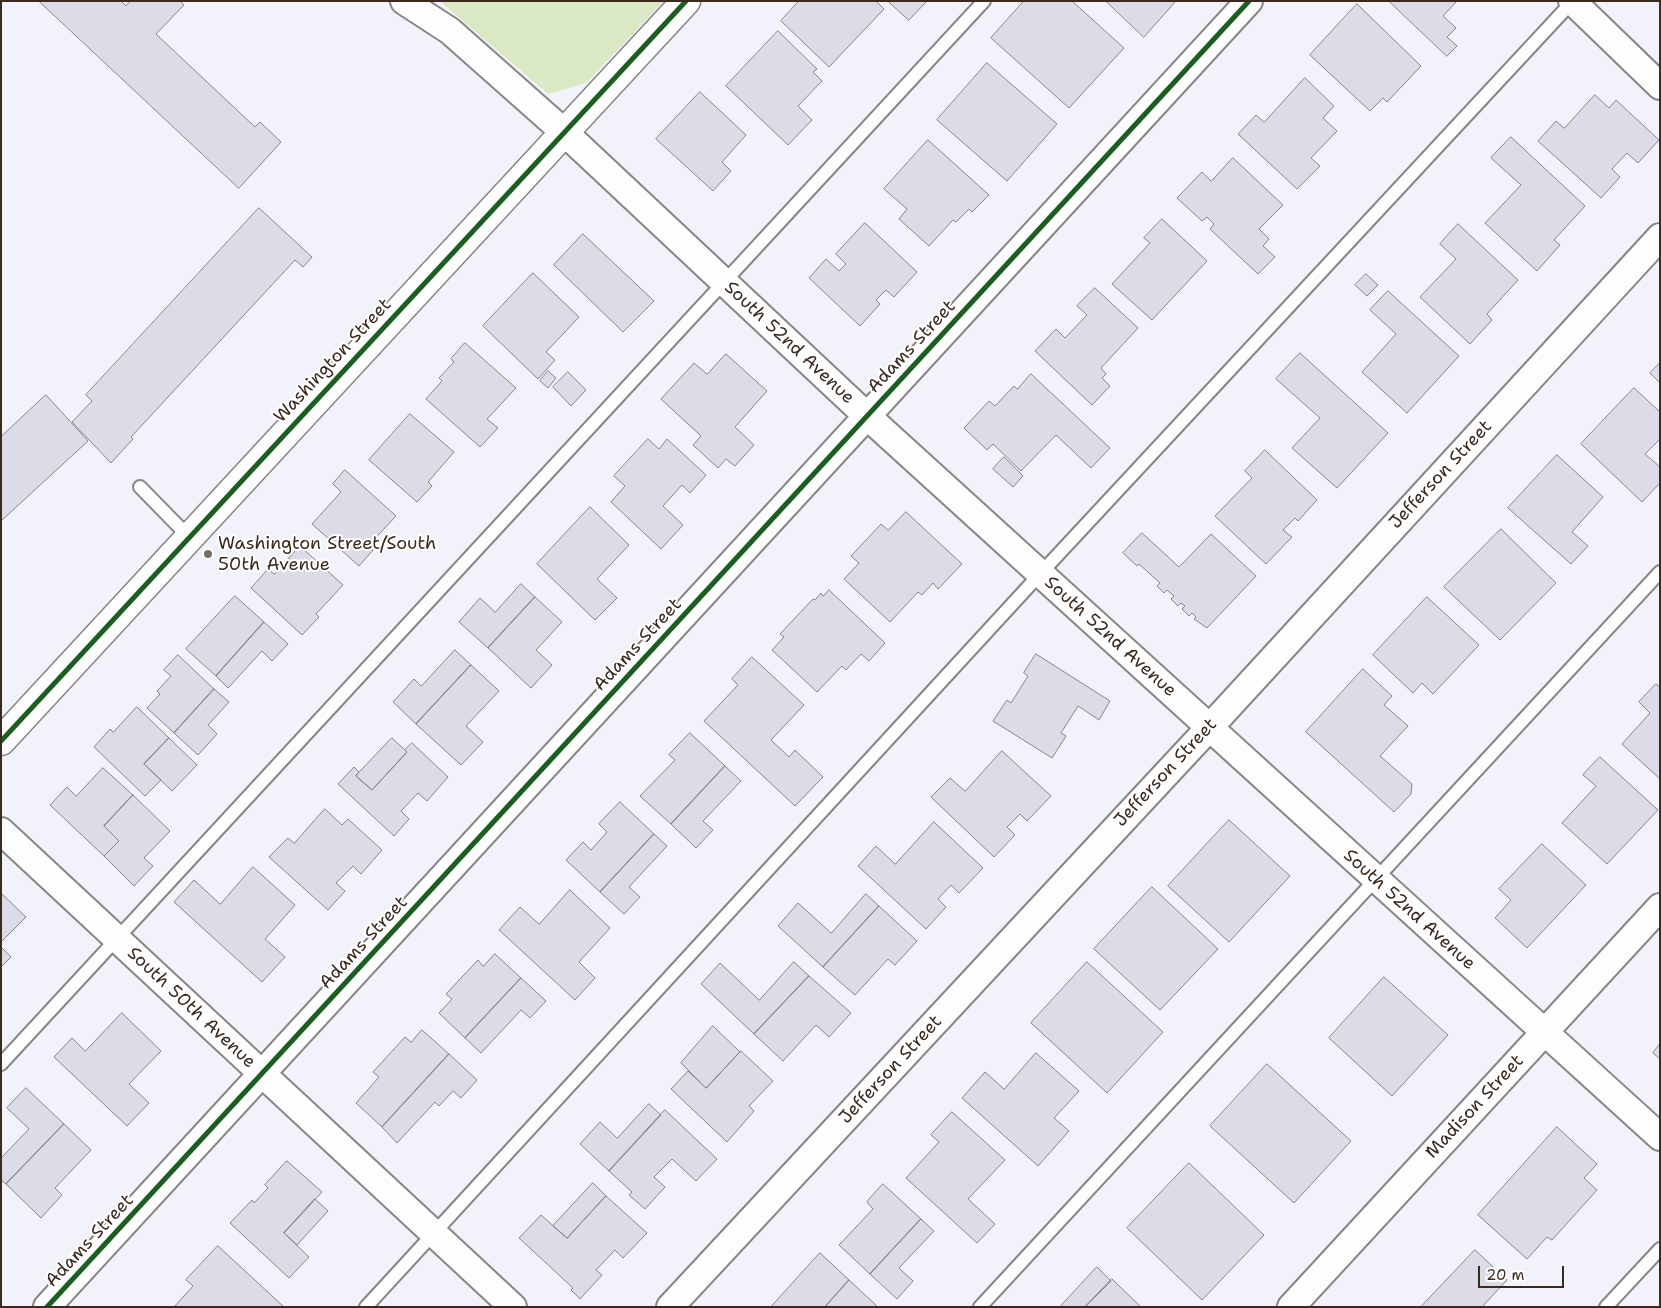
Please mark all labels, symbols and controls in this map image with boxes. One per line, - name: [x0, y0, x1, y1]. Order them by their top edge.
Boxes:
- street label: South 52nd Avenue: [719, 277, 859, 409]
- street label: Washington Street: [270, 294, 396, 428]
- street label: Adams Street: [863, 296, 961, 398]
- street label: Jefferson Street: [1385, 416, 1497, 534]
- place label: Washington Street/South 50th Avenue: [218, 533, 436, 576]
- marker: Washington Street/South 50th Avenue: [202, 548, 214, 560]
- street label: South 52nd Avenue: [1040, 572, 1180, 702]
- street label: Adams Street: [589, 594, 687, 696]
- street label: Jefferson Street: [1110, 714, 1222, 832]
- street label: South 52nd Avenue: [1339, 845, 1479, 975]
- street label: Adams Street: [315, 892, 413, 994]
- street label: South 50th Avenue: [122, 943, 260, 1073]
- street label: Jefferson Street: [835, 1011, 947, 1129]
- street label: Madison Street: [1421, 1051, 1529, 1163]
- street label: Adams Street: [41, 1190, 139, 1292]
- scale bar: [1481, 1256, 1567, 1288]
- text: 20 m: [1486, 1265, 1525, 1285]

